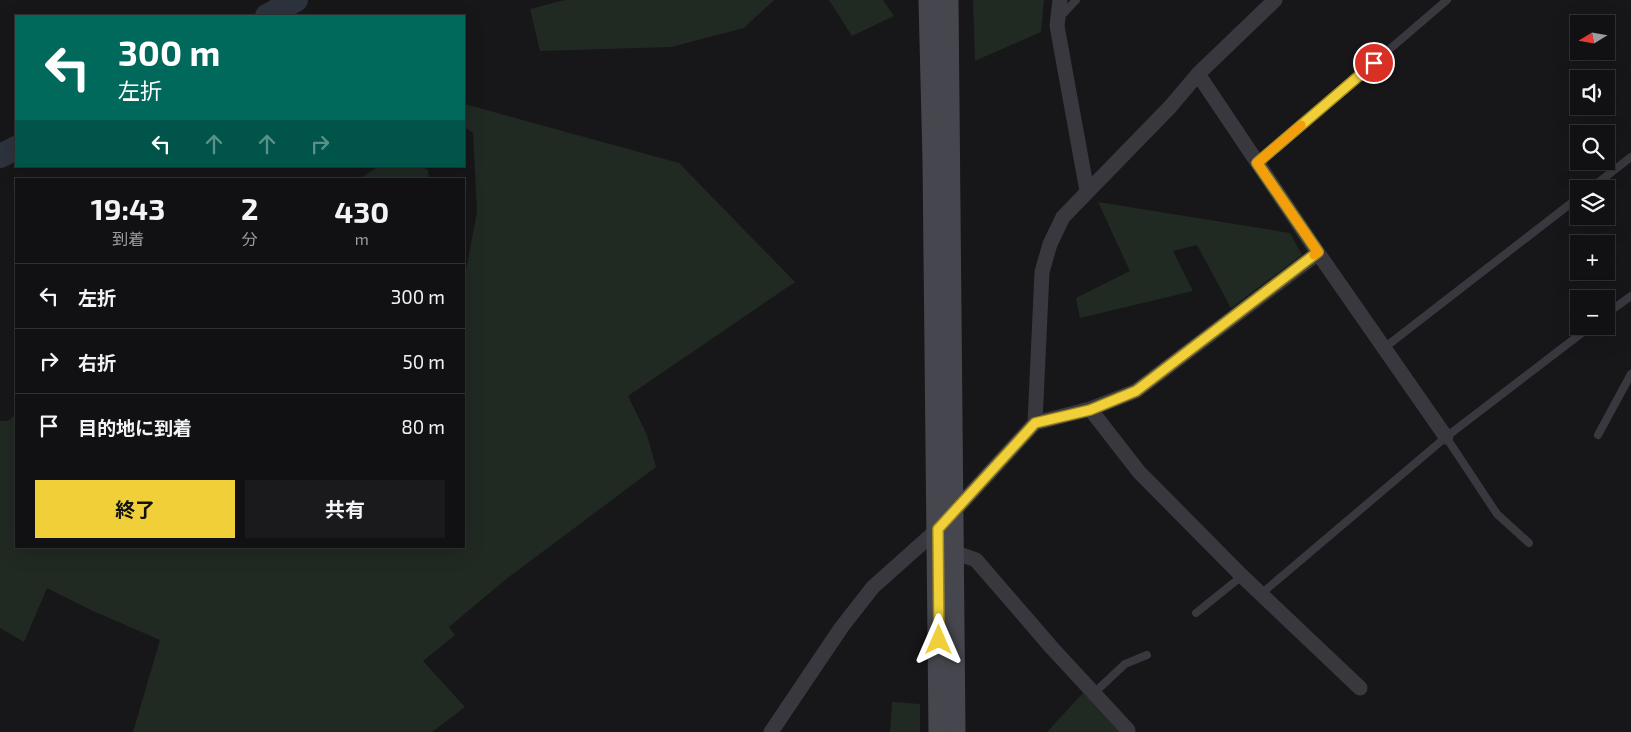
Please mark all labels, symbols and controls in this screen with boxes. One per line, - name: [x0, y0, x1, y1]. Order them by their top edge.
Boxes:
- north arrow: [1570, 15, 1615, 60]
- map controls: [1570, 15, 1615, 335]
- text: 300 m: [118, 31, 220, 73]
- icon: left: [35, 35, 100, 100]
- pin: [1353, 42, 1395, 84]
- icon: arrive: [1360, 49, 1388, 77]
- button: sound: [1570, 70, 1615, 115]
- text: 左折: [118, 77, 162, 103]
- button: search: [1570, 125, 1615, 170]
- icon: left: [147, 130, 175, 158]
- icon: ahead: [200, 130, 228, 158]
- icon: ahead: [253, 130, 281, 158]
- icon: right: [306, 130, 334, 158]
- button: layers: [1570, 180, 1615, 225]
- text: 19:43: [91, 190, 165, 226]
- text: 2: [241, 190, 258, 226]
- text: 430: [334, 193, 389, 229]
- text: 到着: [112, 229, 144, 248]
- text: 分: [242, 229, 258, 248]
- text: m: [355, 229, 369, 248]
- button: +: [1570, 235, 1615, 280]
- icon: left: [35, 282, 63, 310]
- text: 300 m: [391, 285, 445, 308]
- text: 左折: [78, 286, 116, 309]
- button: −: [1570, 290, 1615, 335]
- icon: right: [35, 347, 63, 375]
- text: 50 m: [402, 350, 445, 373]
- text: 右折: [78, 351, 116, 374]
- icon: arrive: [35, 412, 63, 440]
- text: 80 m: [401, 415, 445, 438]
- text: 目的地に到着: [78, 416, 192, 439]
- button: 終了: [35, 480, 235, 538]
- button: 共有: [245, 480, 445, 538]
- position arrow: [912, 613, 964, 665]

